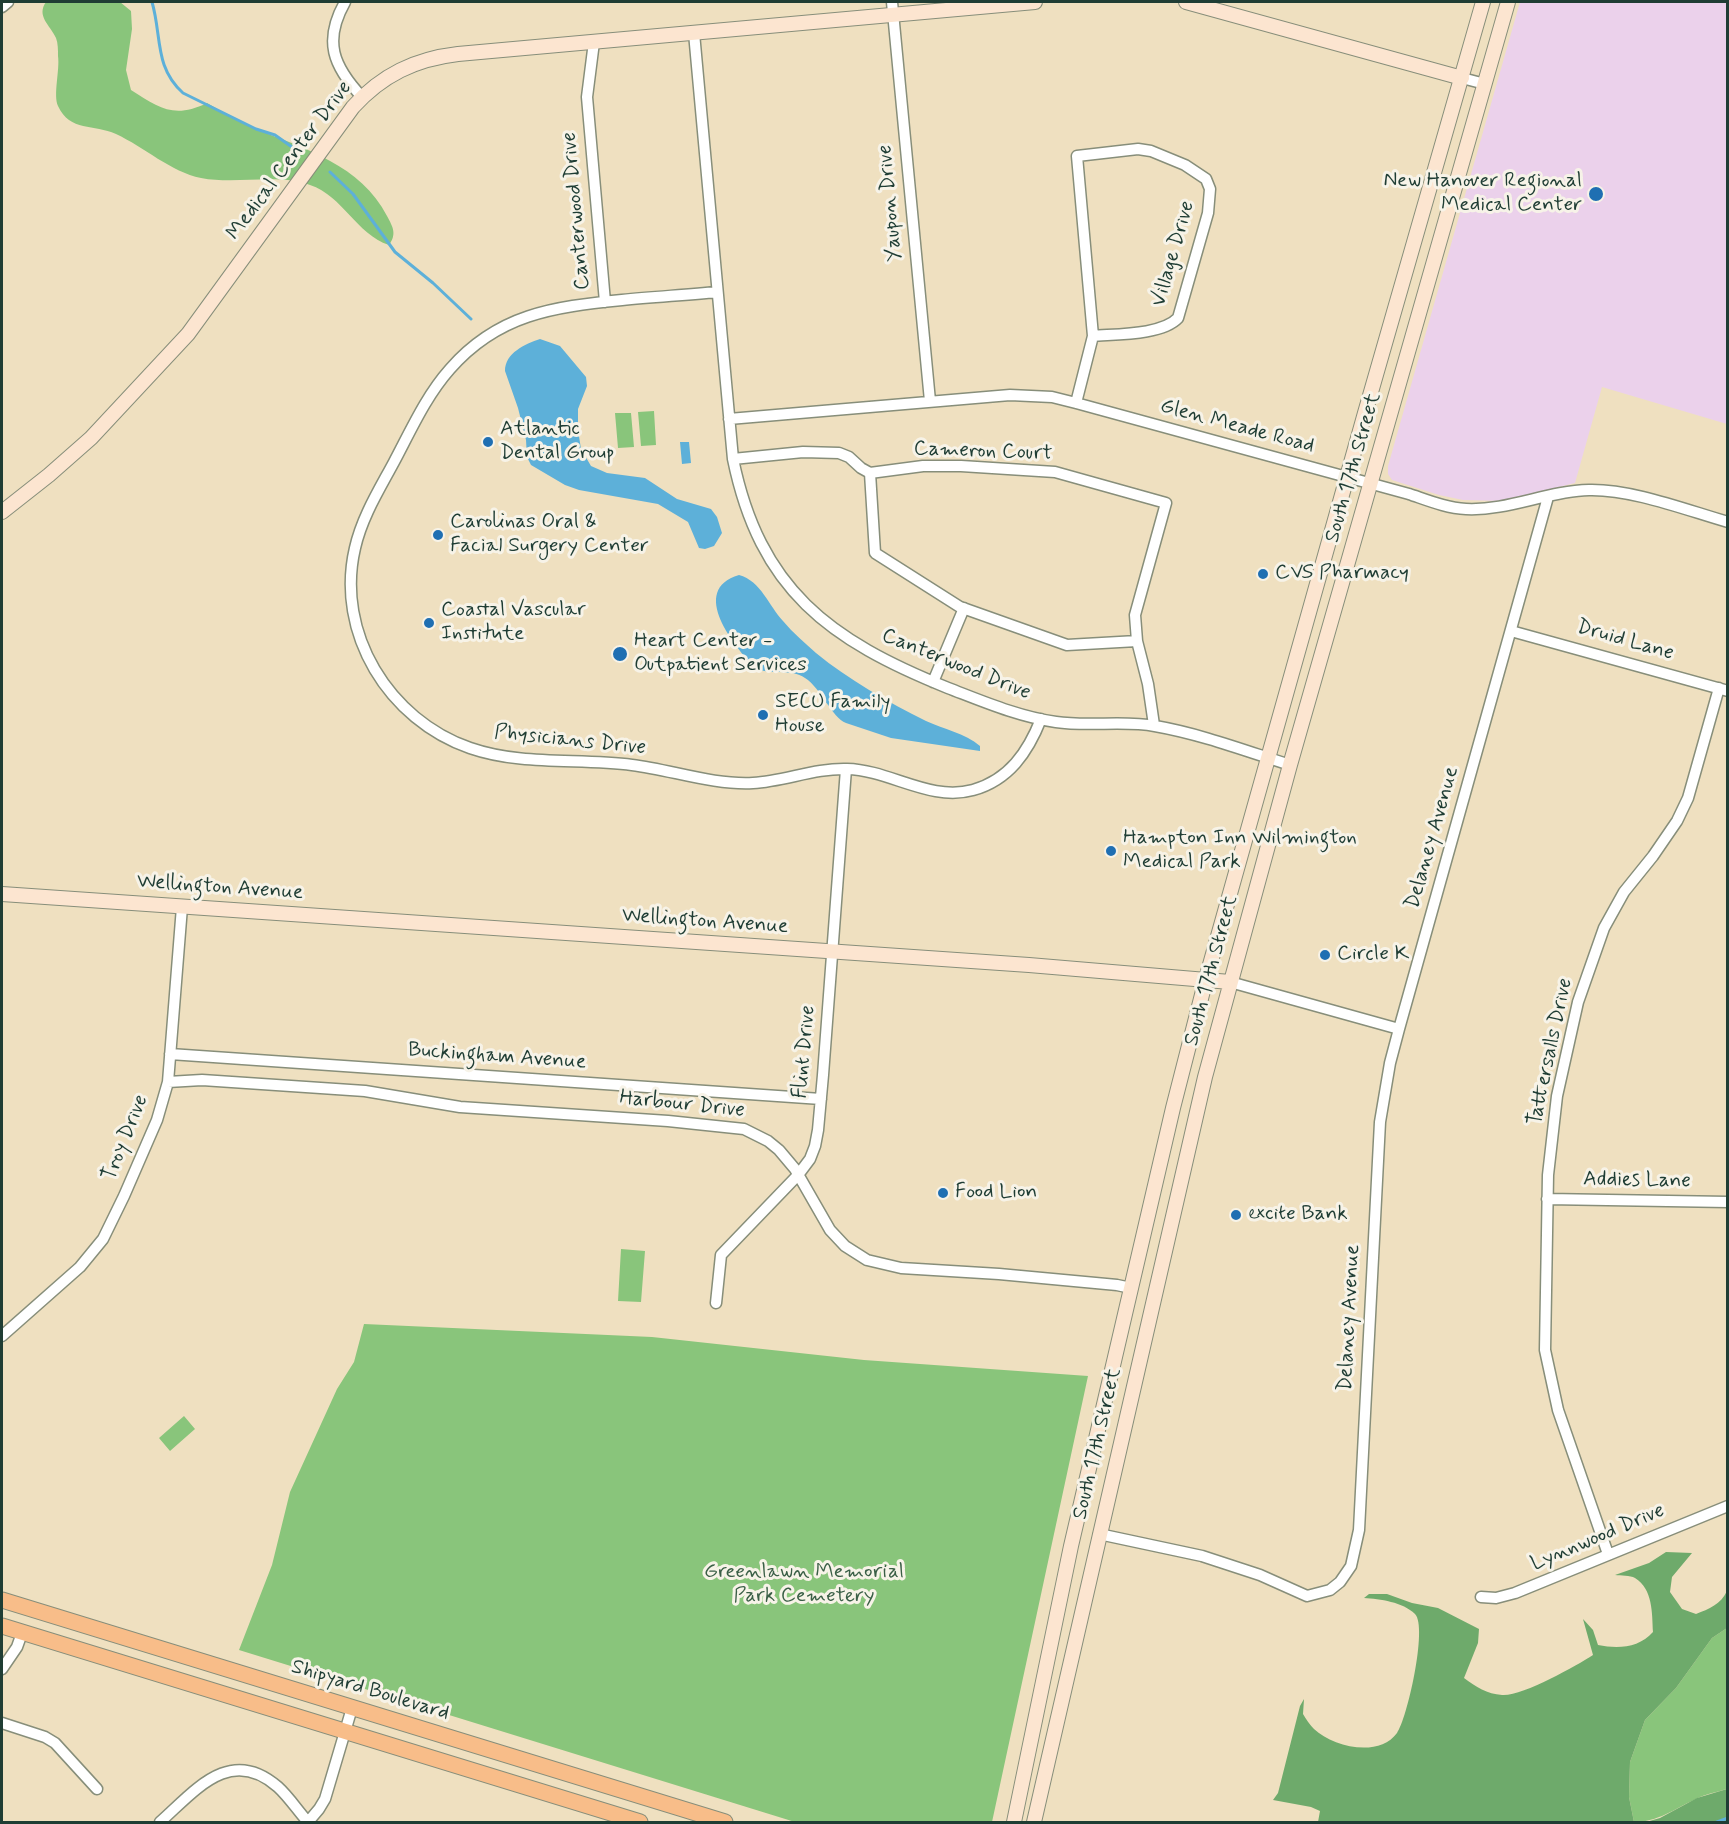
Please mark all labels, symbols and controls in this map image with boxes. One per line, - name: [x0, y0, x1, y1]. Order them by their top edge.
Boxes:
- street label: Medical Center Drive: [222, 76, 358, 246]
- street label: Canterwood Drive: [558, 131, 596, 291]
- street label: Yaupon Drive: [873, 143, 909, 263]
- place label: New Hanover Regional Medical Center: [1383, 169, 1582, 219]
- marker: New Hanover Regional Medical Center: [1587, 185, 1605, 203]
- street label: Village Drive: [1147, 198, 1201, 310]
- street label: South 17th Street: [1321, 390, 1387, 546]
- street label: Glen Meade Road: [1157, 394, 1317, 460]
- place label: Atlantic Dental Group: [500, 417, 615, 467]
- marker: Atlantic Dental Group: [481, 435, 495, 449]
- street label: Cameron Court: [913, 437, 1053, 467]
- place label: Carolinas Oral & Facial Surgery Center: [450, 510, 649, 560]
- marker: Carolinas Oral & Facial Surgery Center: [431, 528, 445, 542]
- place label: CVS Pharmacy: [1275, 561, 1409, 587]
- marker: CVS Pharmacy: [1256, 567, 1270, 581]
- place label: Coastal Vascular Institute: [441, 598, 586, 648]
- street label: Druid Lane: [1574, 615, 1676, 667]
- marker: Coastal Vascular Institute: [422, 616, 436, 630]
- street label: Canterwood Drive: [878, 624, 1034, 706]
- place label: Heart Center - Outpatient Services: [634, 629, 807, 679]
- marker: Heart Center - Outpatient Services: [611, 645, 629, 663]
- place label: SECU Family House: [775, 690, 890, 740]
- marker: SECU Family House: [756, 708, 770, 722]
- street label: Physicians Drive: [493, 721, 647, 761]
- street label: Delaney Avenue: [1401, 764, 1465, 912]
- place label: Hampton Inn Wilmington Medical Park: [1123, 826, 1357, 876]
- marker: Hampton Inn Wilmington Medical Park: [1104, 844, 1118, 858]
- street label: Wellington Avenue: [136, 870, 304, 906]
- street label: South 17th Street: [1180, 893, 1244, 1049]
- street label: Wellington Avenue: [621, 904, 789, 940]
- place label: Circle K: [1337, 942, 1409, 968]
- marker: Circle K: [1318, 948, 1332, 962]
- street label: Tattersalls Drive: [1523, 976, 1579, 1128]
- street label: Flint Drive: [788, 1004, 822, 1100]
- street label: Buckingham Avenue: [407, 1038, 587, 1076]
- street label: Harbour Drive: [618, 1086, 746, 1124]
- street label: Troy Drive: [97, 1091, 155, 1185]
- street label: Addies Lane: [1583, 1167, 1691, 1195]
- place label: Food Lion: [955, 1180, 1037, 1206]
- marker: Food Lion: [936, 1186, 950, 1200]
- place label: excite Bank: [1248, 1202, 1348, 1228]
- marker: excite Bank: [1229, 1208, 1243, 1222]
- street label: Delaney Avenue: [1334, 1244, 1366, 1392]
- street label: South 17th Street: [1068, 1366, 1128, 1522]
- street label: Lynnwood Drive: [1527, 1499, 1669, 1577]
- park label: Greenlawn Memorial Park Cemetery: [704, 1560, 904, 1610]
- street label: Shipyard Boulevard: [288, 1655, 452, 1727]

